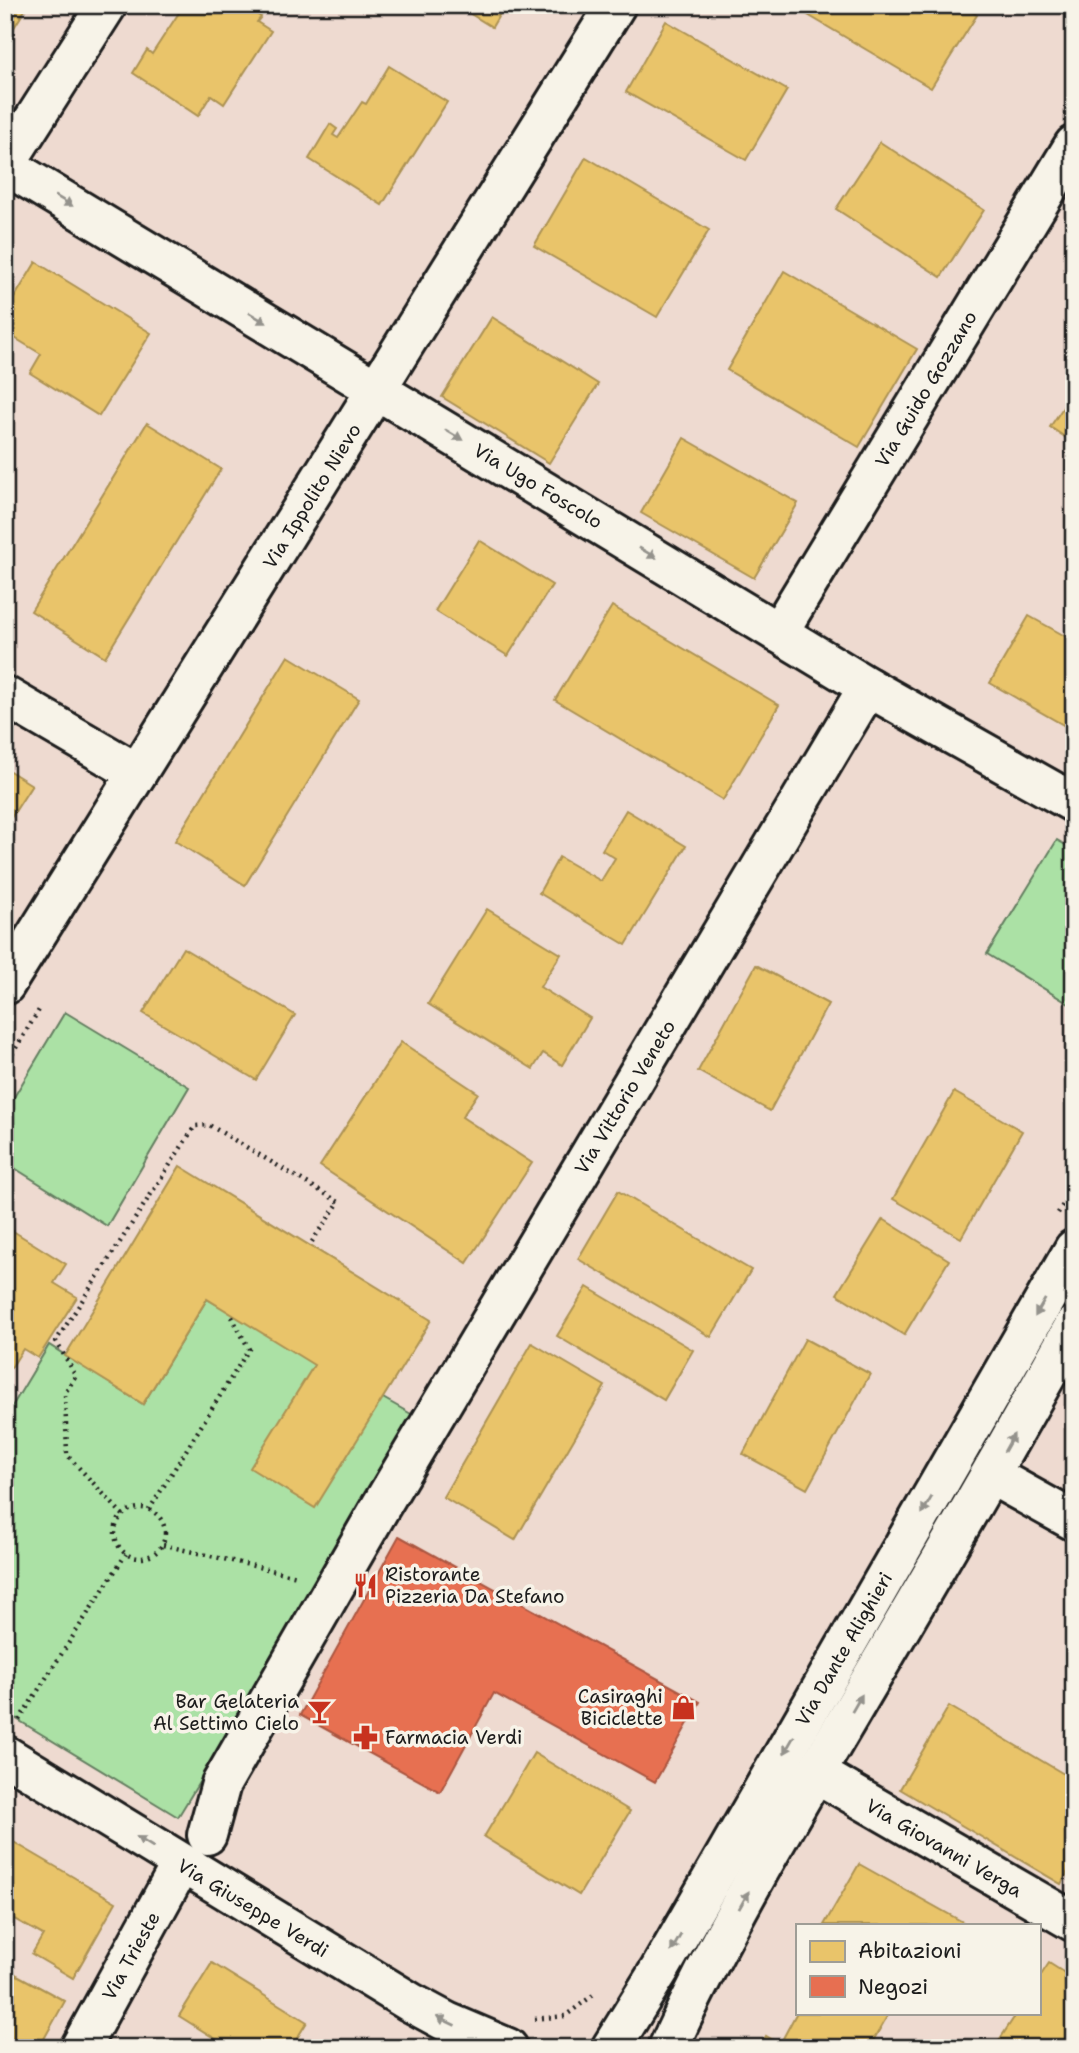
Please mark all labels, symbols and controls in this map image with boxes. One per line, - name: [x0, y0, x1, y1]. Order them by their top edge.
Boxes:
- one-way arrow: [54, 194, 73, 207]
- street label: Via Guido Gozzano: [869, 306, 983, 472]
- one-way arrow: [249, 312, 268, 325]
- street label: Via Ippolito Nievo: [257, 419, 367, 573]
- one-way arrow: [444, 428, 463, 441]
- street label: Via Ugo Foscolo: [469, 438, 607, 534]
- one-way arrow: [639, 547, 658, 559]
- street label: Via Vittorio Veneto: [569, 1015, 681, 1179]
- one-way arrow: [1034, 1298, 1046, 1318]
- one-way arrow: [1003, 1433, 1015, 1452]
- one-way arrow: [920, 1496, 933, 1515]
- place label: Ristorante Pizzeria Da Stefano: [385, 1562, 565, 1609]
- street label: Via Dante Alighieri: [790, 1568, 898, 1730]
- restaurant icon: Ristorante Pizzeria Da Stefano: [351, 1571, 379, 1599]
- place label: Casiraghi Biciclette: [578, 1684, 663, 1731]
- place label: Bar Gelateria Al Settimo Cielo: [153, 1689, 299, 1736]
- shop icon: Casiraghi Biciclette: [669, 1693, 697, 1721]
- one-way arrow: [851, 1693, 863, 1712]
- bar icon: Bar Gelateria Al Settimo Cielo: [305, 1698, 333, 1726]
- pharmacy icon: Farmacia Verdi: [351, 1723, 379, 1751]
- place label: Farmacia Verdi: [385, 1725, 522, 1750]
- one-way arrow: [783, 1736, 795, 1755]
- street label: Via Giovanni Verga: [861, 1793, 1027, 1903]
- one-way arrow: [135, 1835, 155, 1848]
- street label: Via Giuseppe Verdi: [173, 1853, 333, 1963]
- one-way arrow: [738, 1891, 750, 1910]
- street label: Via Trieste: [96, 1907, 166, 2005]
- legend: [796, 1924, 1040, 2014]
- one-way arrow: [670, 1933, 682, 1952]
- text: Abitazioni: [858, 1937, 962, 1965]
- text: Negozi: [858, 1973, 928, 2001]
- one-way arrow: [436, 2015, 456, 2027]

